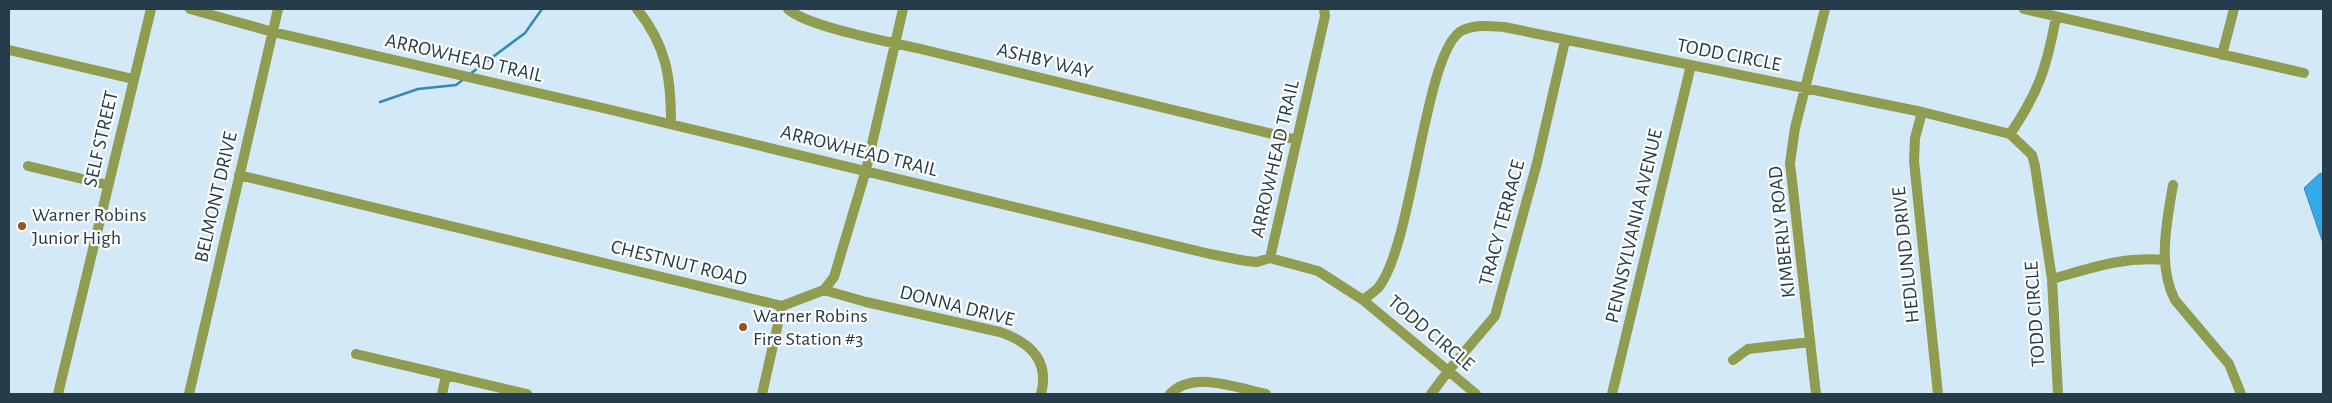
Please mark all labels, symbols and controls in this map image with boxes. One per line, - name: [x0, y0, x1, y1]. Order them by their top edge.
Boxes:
- street label: ARROWHEAD TRAIL: [383, 30, 545, 86]
- street label: TODD CIRCLE: [1675, 35, 1783, 75]
- street label: ASHBY WAY: [995, 39, 1095, 83]
- street label: ARROWHEAD TRAIL: [1247, 78, 1303, 240]
- street label: SELF STREET: [80, 89, 122, 189]
- street label: ARROWHEAD TRAIL: [778, 122, 940, 180]
- street label: PENNSYLVANIA AVENUE: [1602, 127, 1666, 325]
- street label: BELMONT DRIVE: [191, 129, 241, 264]
- street label: TRACY TERRACE: [1476, 158, 1528, 288]
- street label: KIMBERLY ROAD: [1765, 165, 1799, 299]
- street label: HEDLUND DRIVE: [1889, 186, 1923, 324]
- place label: Warner Robins Junior High: [32, 205, 147, 248]
- marker: Warner Robins Junior High: [16, 220, 28, 232]
- street label: CHESTNUT ROAD: [609, 236, 749, 290]
- street label: TODD CIRCLE: [2021, 260, 2049, 368]
- street label: DONNA DRIVE: [897, 282, 1017, 330]
- street label: TODD CIRCLE: [1384, 291, 1478, 375]
- place label: Warner Robins Fire Station #3: [753, 306, 868, 349]
- marker: Warner Robins Fire Station #3: [737, 321, 749, 333]

